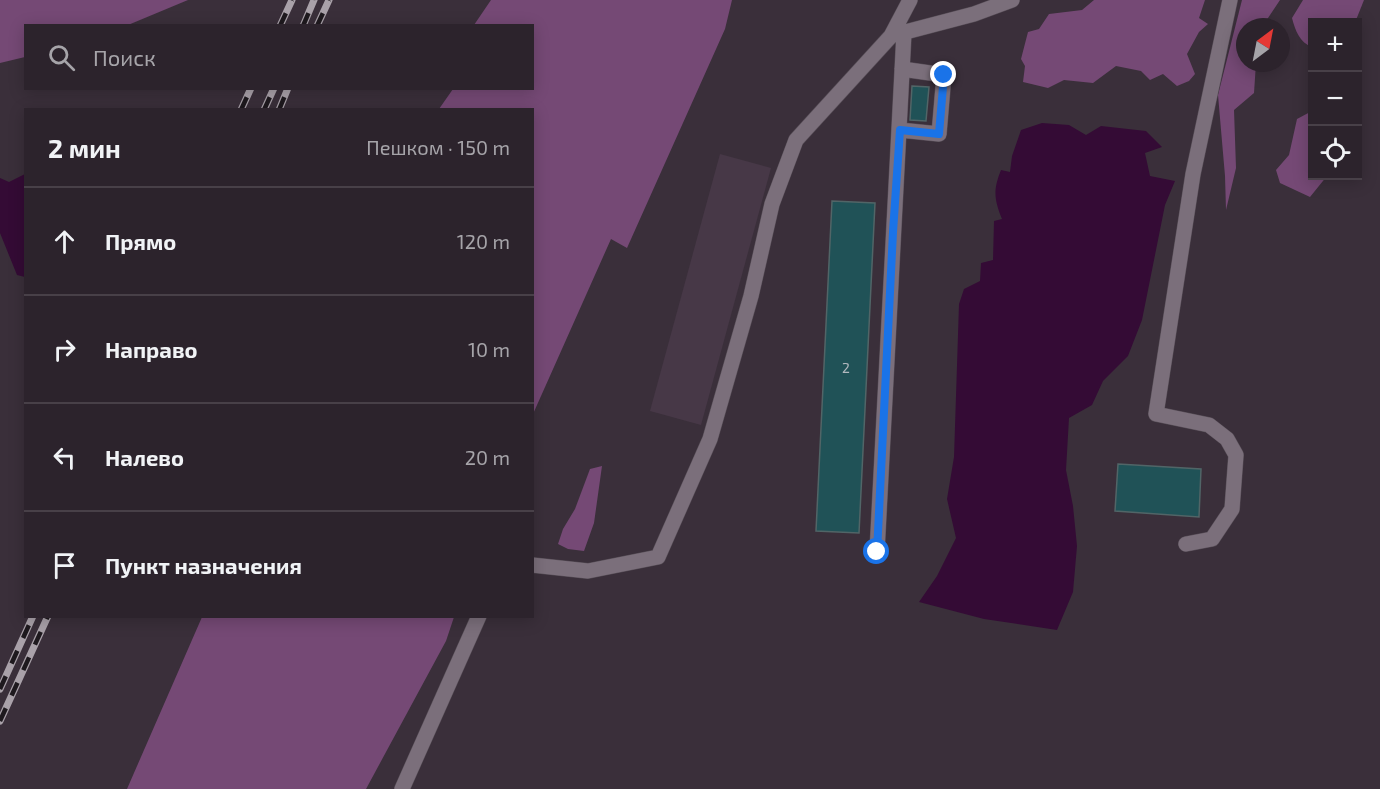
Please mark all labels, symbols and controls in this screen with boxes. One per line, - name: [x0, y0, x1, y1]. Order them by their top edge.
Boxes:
- north arrow: [1236, 18, 1290, 72]
- map controls: [1308, 18, 1362, 180]
- button: +: [1308, 18, 1362, 72]
- search box: [24, 24, 534, 90]
- icon: search: [45, 41, 78, 74]
- text: Поиск: [93, 44, 156, 70]
- route end: [930, 61, 956, 87]
- button: −: [1308, 72, 1362, 126]
- button: locate: [1308, 126, 1362, 180]
- text: 2 мин: [48, 132, 121, 163]
- text: Пешком · 150 m: [366, 135, 510, 159]
- icon: ahead: [48, 225, 81, 258]
- text: Прямо: [105, 228, 176, 254]
- text: 120 m: [457, 229, 510, 253]
- icon: right: [48, 333, 81, 366]
- text: Направо: [105, 336, 198, 362]
- text: 10 m: [468, 337, 510, 361]
- house number: 2: [842, 359, 850, 376]
- icon: left: [48, 441, 81, 474]
- text: Налево: [105, 444, 184, 470]
- text: 20 m: [465, 445, 510, 469]
- route start: [863, 538, 889, 564]
- icon: arrive: [48, 549, 81, 582]
- text: Пункт назначения: [105, 552, 302, 578]

